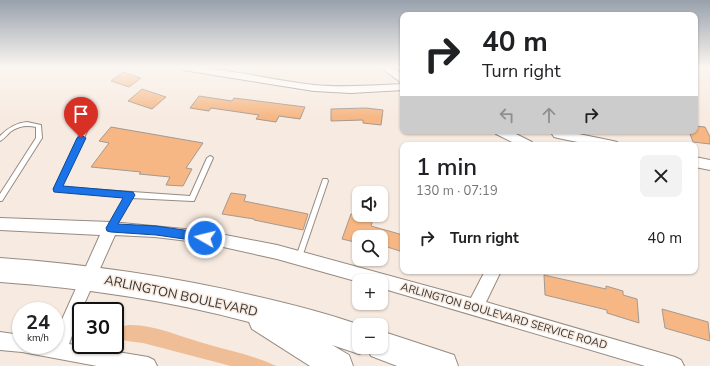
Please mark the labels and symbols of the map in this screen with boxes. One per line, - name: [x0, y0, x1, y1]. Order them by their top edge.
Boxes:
- pin: [64, 97, 98, 138]
- position arrow: [184, 217, 226, 259]
- street label: ARLINGTON BOULEVARD: [103, 271, 259, 321]
- street label: ARLINGTON BOULEVARD SERVICE ROAD: [399, 279, 609, 353]
- speed limit sign: 30: [72, 302, 124, 354]

